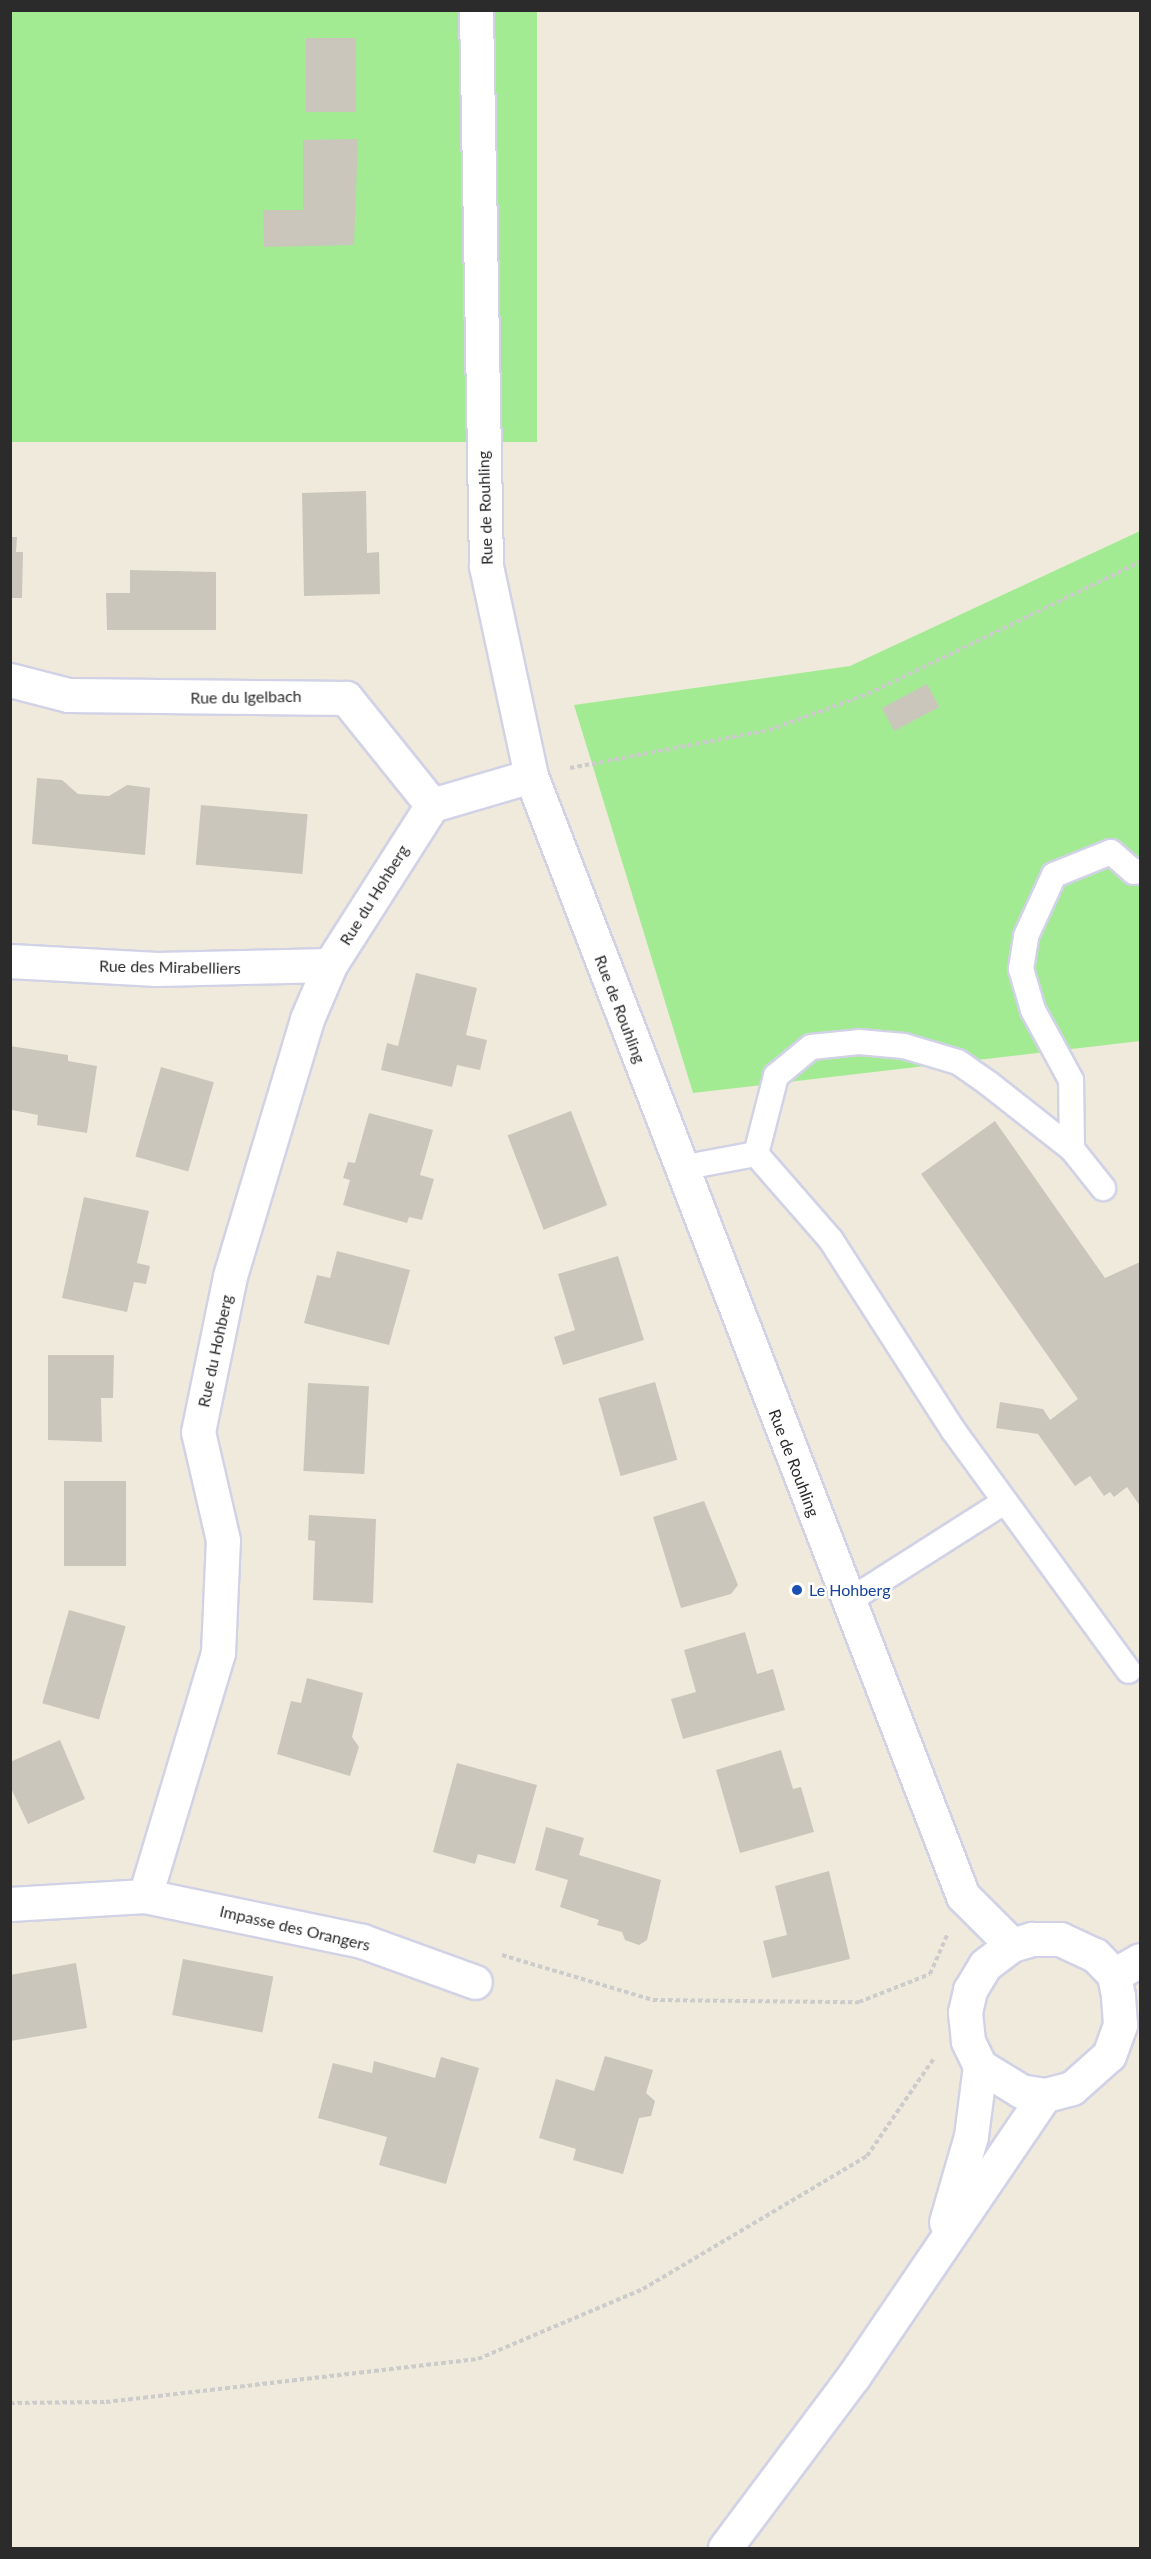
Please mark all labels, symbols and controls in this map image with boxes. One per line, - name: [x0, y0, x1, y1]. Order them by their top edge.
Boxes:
- street label: Rue de Rouhling: [473, 451, 497, 565]
- street label: Rue du Igelbach: [190, 686, 302, 708]
- street label: Rue du Hohberg: [336, 841, 412, 949]
- street label: Rue de Rouhling: [591, 952, 649, 1066]
- street label: Rue des Mirabelliers: [99, 956, 241, 978]
- street label: Rue du Hohberg: [194, 1293, 236, 1409]
- street label: Rue de Rouhling: [765, 1406, 823, 1520]
- place label: Le Hohberg: [809, 1580, 891, 1600]
- marker: Le Hohberg: [790, 1583, 804, 1597]
- street label: Impasse des Orangers: [218, 1901, 372, 1955]

